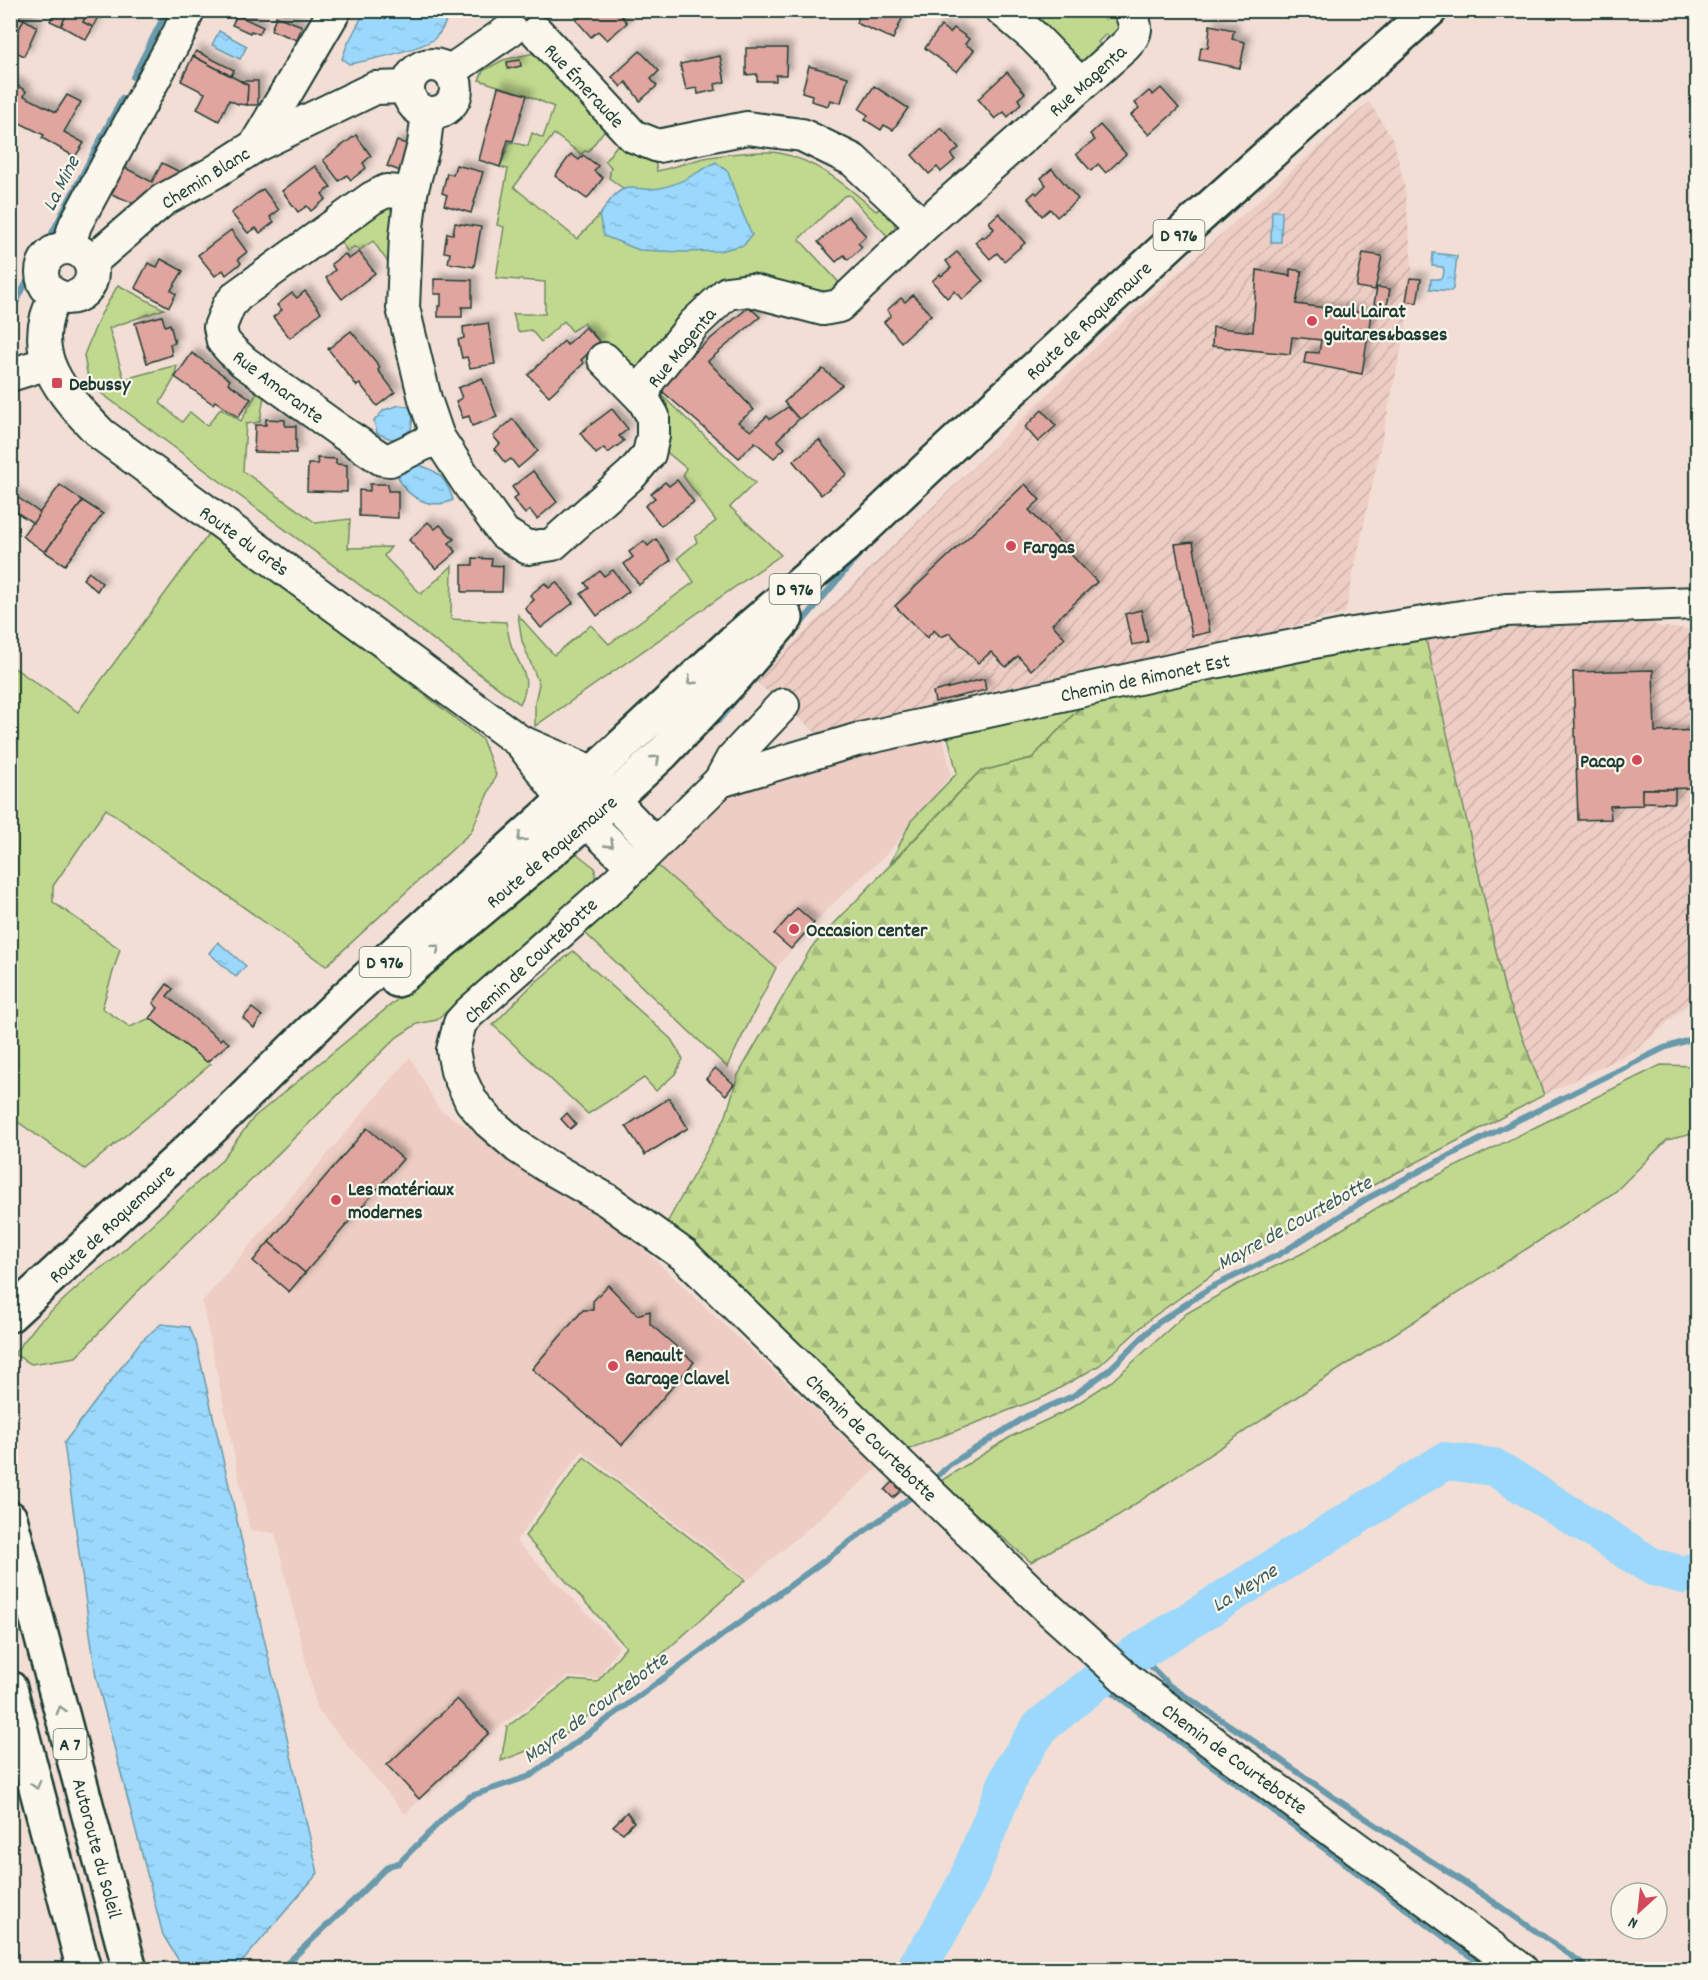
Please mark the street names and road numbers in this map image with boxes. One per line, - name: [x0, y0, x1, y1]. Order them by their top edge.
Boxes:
- street label: Rue Émeraude: [536, 38, 630, 136]
- street label: Rue Magenta: [1044, 39, 1135, 125]
- street label: Chemin Blanc: [157, 141, 256, 218]
- road number: D 976: [1154, 220, 1204, 250]
- street label: Route de Roquemaure: [1021, 256, 1160, 388]
- street label: Rue Magenta: [642, 302, 725, 395]
- street label: Rue Amarante: [226, 345, 329, 432]
- street label: Route du Grès: [192, 500, 294, 585]
- road number: D 976: [770, 574, 820, 604]
- street label: Chemin de Rimonet Est: [1058, 648, 1233, 712]
- street label: Route de Roquemaure: [481, 790, 625, 917]
- street label: Chemin de Courtebotte: [459, 893, 605, 1032]
- road number: D 976: [360, 947, 410, 977]
- street label: Route de Roquemaure: [44, 1159, 183, 1291]
- street label: Chemin de Courtebotte: [798, 1369, 942, 1510]
- street label: Chemin de Courtebotte: [1155, 1698, 1312, 1823]
- road number: A 7: [54, 1729, 86, 1759]
- street label: Autoroute du Soleil: [63, 1776, 127, 1922]

